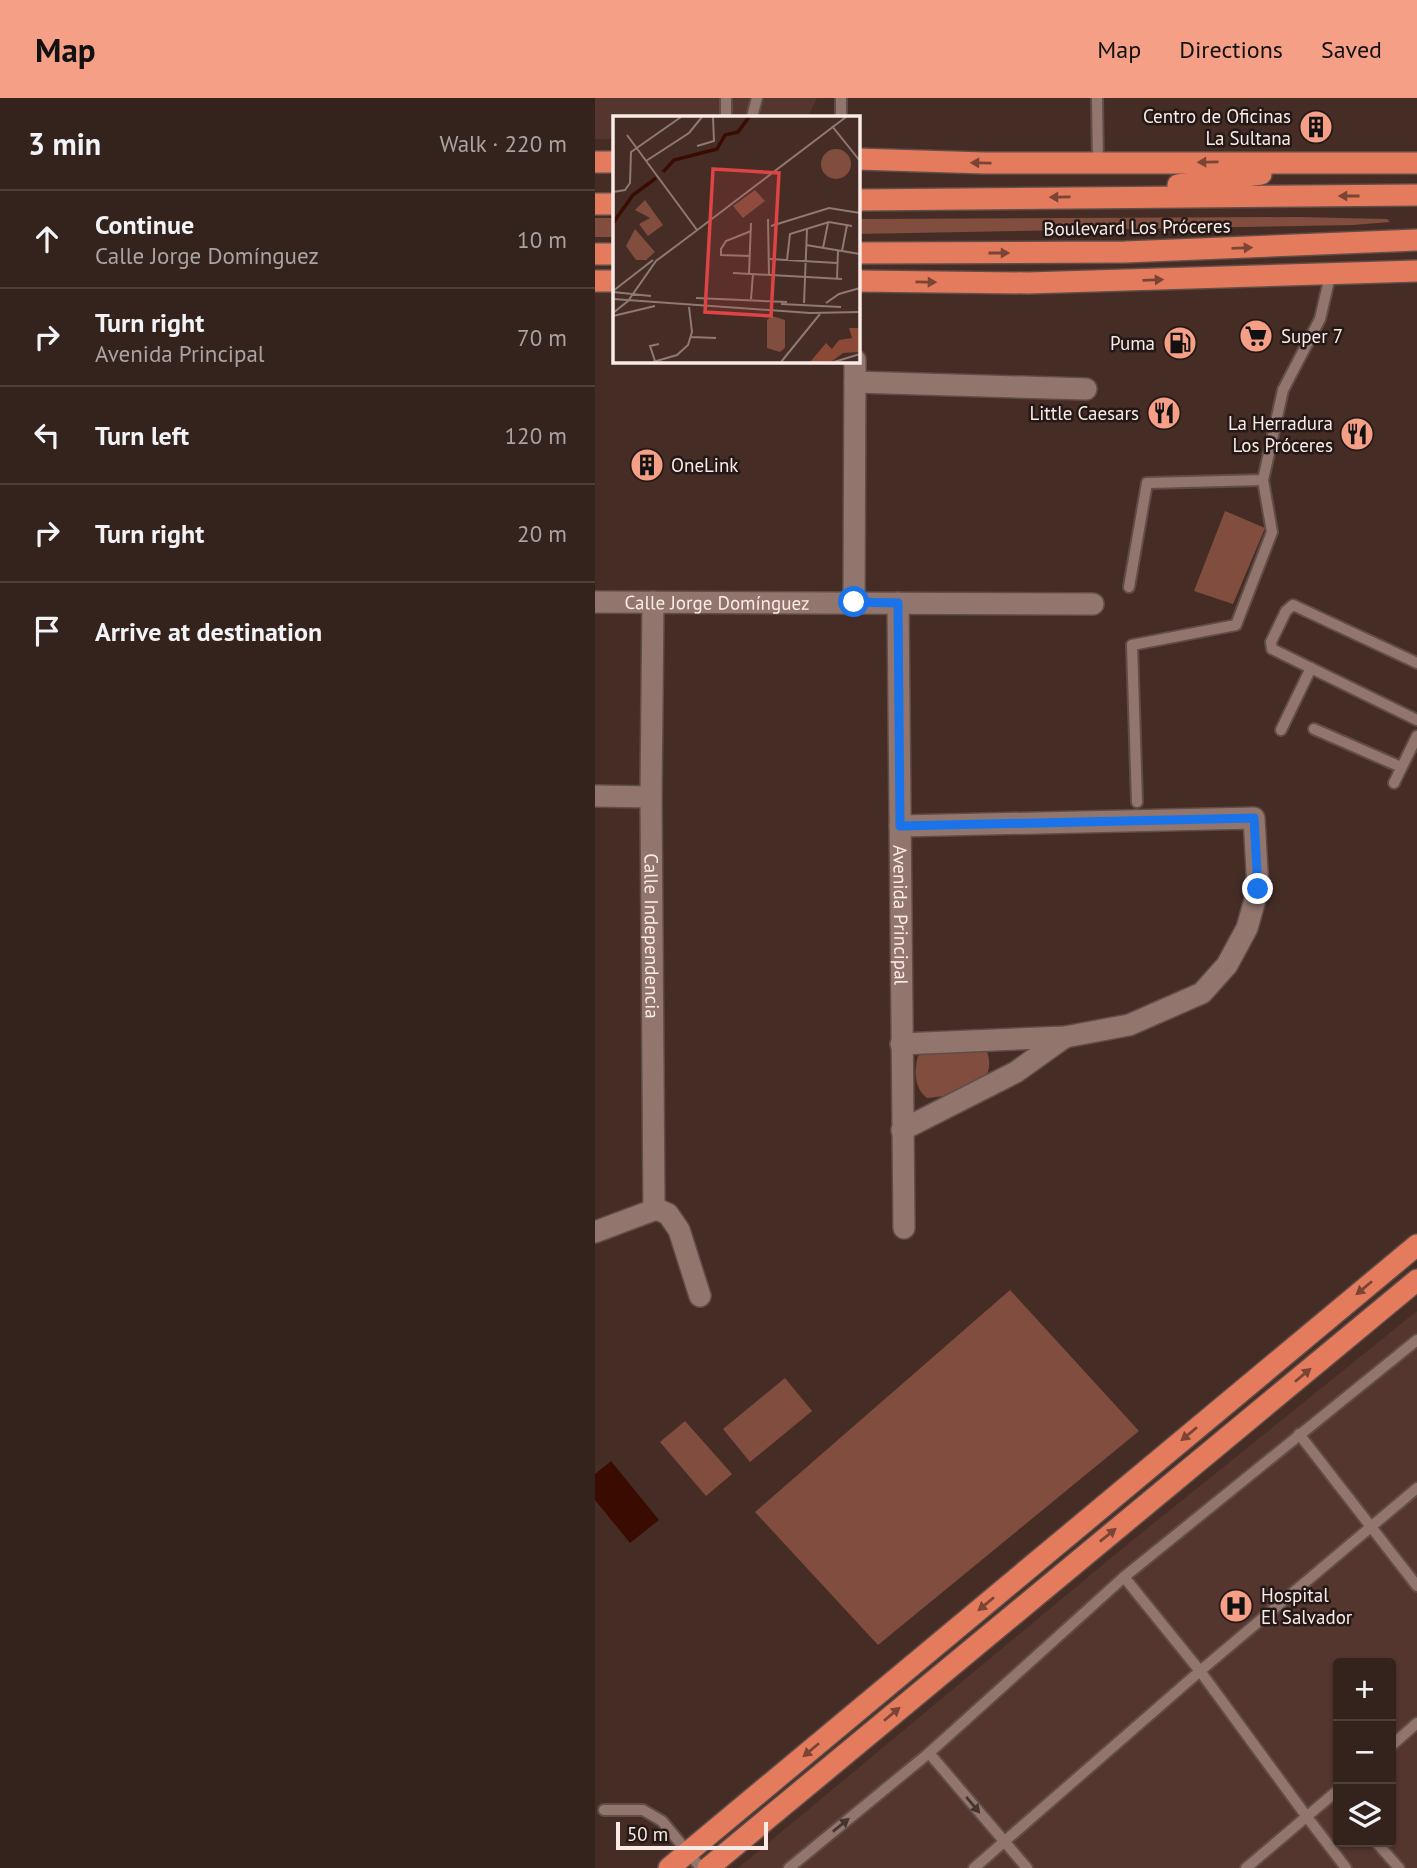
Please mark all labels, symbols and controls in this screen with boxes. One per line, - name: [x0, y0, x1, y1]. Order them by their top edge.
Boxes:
- text: Map: [35, 28, 96, 71]
- text: Map: [1097, 34, 1141, 65]
- text: Directions: [1179, 34, 1283, 65]
- text: Saved: [1321, 34, 1382, 65]
- place label: Centro de Oficinas La Sultana: [1143, 104, 1291, 150]
- building icon: Centro de Oficinas La Sultana: [1297, 108, 1335, 146]
- inset map: [613, 116, 859, 362]
- text: 3 min: [28, 124, 101, 163]
- text: Walk · 220 m: [440, 129, 567, 158]
- one-way arrow: [1197, 156, 1219, 168]
- one-way arrow: [969, 157, 991, 169]
- one-way arrow: [1338, 190, 1360, 202]
- one-way arrow: [1049, 191, 1071, 203]
- text: Continue: [95, 208, 194, 241]
- street label: Boulevard Los Próceres: [1043, 213, 1231, 241]
- icon: ahead: [28, 220, 66, 258]
- text: 10 m: [517, 225, 567, 254]
- text: Calle Jorge Domínguez: [95, 241, 319, 270]
- one-way arrow: [1232, 242, 1254, 253]
- one-way arrow: [988, 247, 1010, 259]
- one-way arrow: [1142, 274, 1164, 285]
- one-way arrow: [915, 276, 937, 288]
- text: Turn right: [95, 306, 204, 339]
- supermarket icon: Super 7: [1237, 317, 1275, 355]
- icon: right: [28, 318, 66, 356]
- text: 70 m: [517, 323, 567, 352]
- fuel station icon: Puma: [1161, 324, 1199, 362]
- place label: Super 7: [1281, 324, 1343, 348]
- place label: Puma: [1110, 331, 1155, 355]
- text: Avenida Principal: [95, 339, 265, 368]
- restaurant icon: Little Caesars: [1145, 394, 1183, 432]
- place label: Little Caesars: [1029, 401, 1139, 425]
- place label: La Herradura Los Próceres: [1228, 411, 1333, 457]
- restaurant icon: La Herradura Los Próceres: [1338, 415, 1376, 453]
- icon: left: [28, 416, 66, 454]
- text: Turn left: [95, 419, 189, 452]
- text: 120 m: [505, 421, 567, 450]
- building icon: OneLink: [628, 446, 666, 484]
- place label: OneLink: [671, 453, 738, 477]
- icon: right: [28, 514, 66, 552]
- text: Turn right: [95, 517, 204, 550]
- text: 20 m: [517, 519, 567, 548]
- route start: [838, 586, 869, 617]
- street label: Calle Jorge Domínguez: [624, 590, 810, 615]
- icon: arrive: [28, 612, 66, 650]
- text: Arrive at destination: [95, 615, 322, 648]
- street label: Avenida Principal: [888, 845, 914, 986]
- street label: Calle Independencia: [639, 853, 665, 1019]
- route end: [1242, 873, 1273, 904]
- one-way arrow: [1356, 1281, 1374, 1296]
- one-way arrow: [1294, 1368, 1312, 1383]
- one-way arrow: [1181, 1426, 1199, 1441]
- one-way arrow: [1099, 1528, 1117, 1543]
- place label: Hospital El Salvador: [1261, 1583, 1353, 1629]
- hospital icon: Hospital El Salvador: [1217, 1587, 1255, 1625]
- one-way arrow: [977, 1596, 994, 1611]
- map controls: [1333, 1658, 1396, 1847]
- button: +: [1333, 1658, 1396, 1721]
- one-way arrow: [883, 1707, 901, 1722]
- button: −: [1333, 1721, 1396, 1784]
- one-way arrow: [802, 1742, 820, 1757]
- button: layers: [1333, 1784, 1396, 1847]
- one-way arrow: [965, 1796, 981, 1814]
- one-way arrow: [832, 1817, 850, 1832]
- scale bar: [616, 1819, 768, 1851]
- text: 50 m: [627, 1822, 668, 1846]

